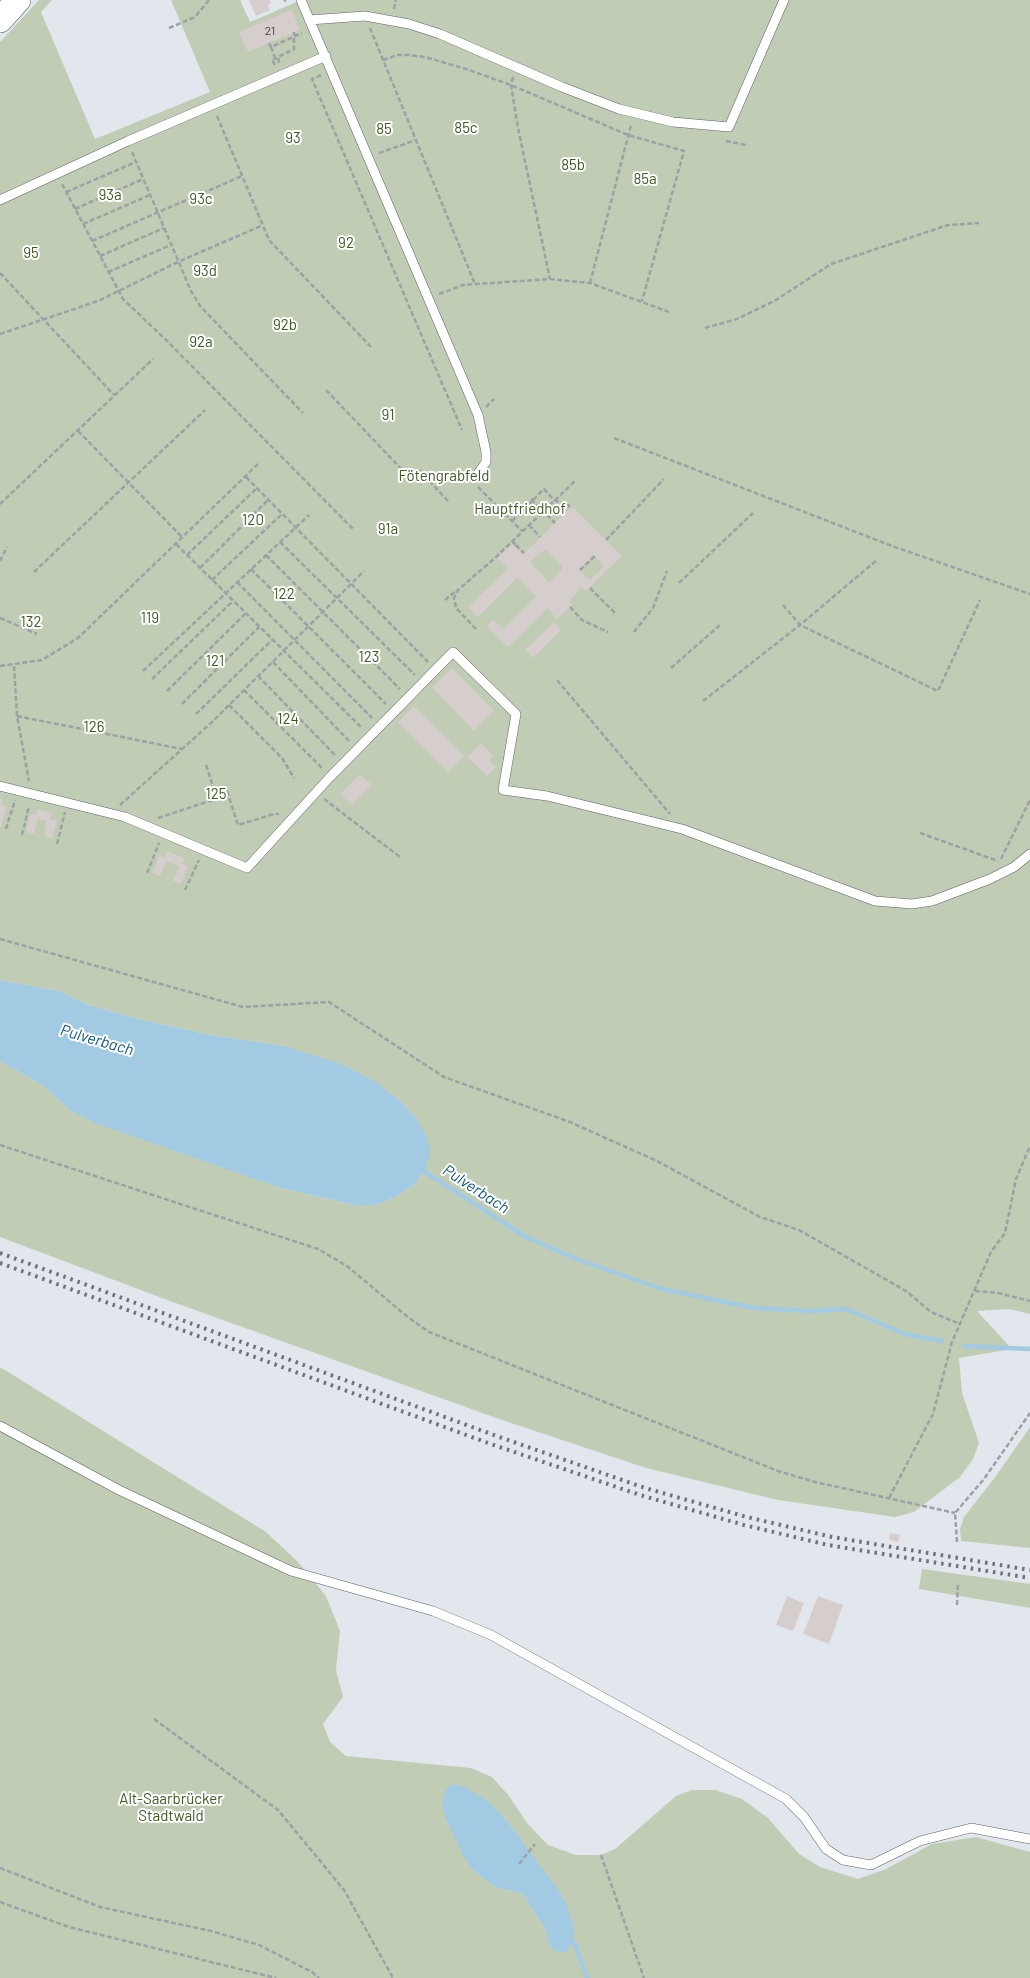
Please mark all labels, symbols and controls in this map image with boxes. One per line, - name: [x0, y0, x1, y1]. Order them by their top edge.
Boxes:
- house number: 21: [265, 24, 275, 38]
- park label: 85c: [454, 119, 478, 137]
- park label: 85: [376, 120, 392, 138]
- park label: 93: [285, 129, 301, 147]
- park label: 85b: [561, 156, 585, 174]
- park label: 85a: [633, 170, 657, 188]
- park label: 93a: [98, 186, 122, 204]
- park label: 93c: [189, 190, 213, 208]
- park label: 92: [338, 234, 354, 252]
- park label: 95: [23, 244, 39, 262]
- park label: 93d: [193, 262, 217, 280]
- park label: 92b: [273, 316, 297, 334]
- park label: 92a: [189, 333, 213, 351]
- park label: 91: [382, 406, 394, 424]
- park label: Fötengrabfeld: [399, 467, 489, 485]
- park label: Hauptfriedhof: [474, 500, 566, 518]
- park label: 120: [242, 511, 264, 529]
- park label: 91a: [378, 520, 398, 538]
- park label: 122: [273, 585, 295, 603]
- park label: 119: [141, 609, 159, 627]
- park label: 132: [20, 613, 42, 631]
- park label: 123: [359, 648, 379, 666]
- park label: 121: [206, 652, 224, 670]
- park label: 124: [277, 710, 299, 728]
- park label: 126: [83, 718, 105, 736]
- park label: 125: [206, 785, 226, 803]
- water label: Pulverbach: [58, 1020, 136, 1060]
- water label: Pulverbach: [439, 1160, 513, 1218]
- park label: Alt-Saarbrücker Stadtwald: [119, 1790, 223, 1825]

